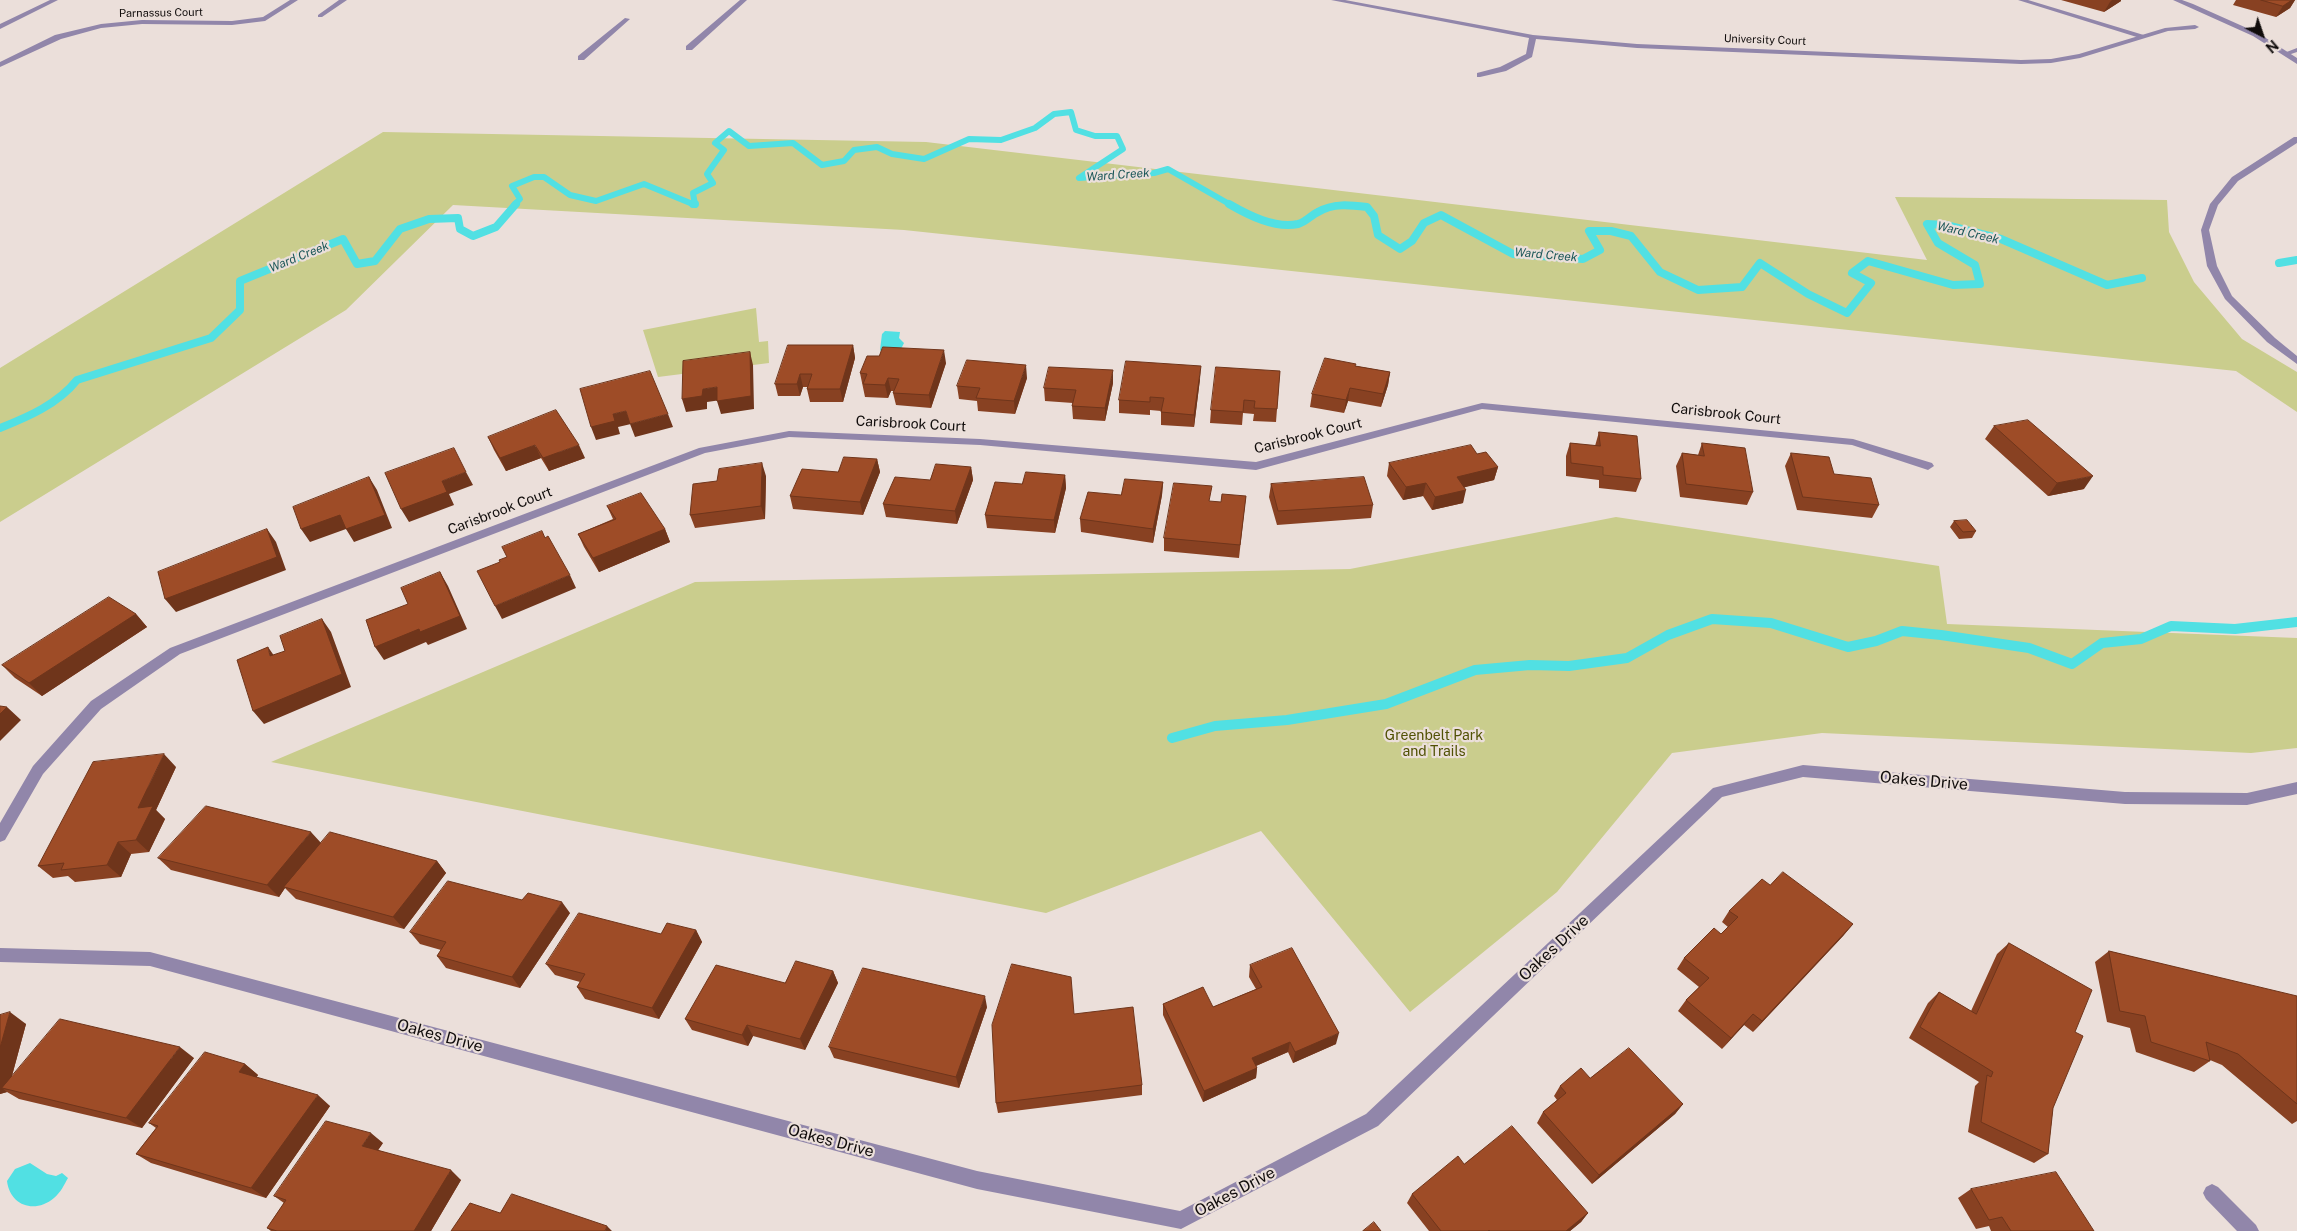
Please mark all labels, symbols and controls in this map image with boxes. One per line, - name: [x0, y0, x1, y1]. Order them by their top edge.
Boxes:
- street label: Parnassus Court: [119, 6, 203, 20]
- north arrow: [2237, 10, 2287, 60]
- street label: University Court: [1724, 32, 1806, 48]
- text: N: [2262, 37, 2281, 56]
- water label: Ward Creek: [1086, 166, 1150, 184]
- water label: Ward Creek: [1936, 219, 2000, 247]
- water label: Ward Creek: [267, 239, 331, 275]
- water label: Ward Creek: [1514, 245, 1578, 265]
- street label: Carisbrook Court: [1670, 400, 1782, 428]
- street label: Carisbrook Court: [855, 413, 967, 435]
- street label: Carisbrook Court: [1252, 414, 1364, 458]
- street label: Carisbrook Court: [445, 483, 555, 539]
- park label: Greenbelt Park and Trails: [1385, 728, 1483, 760]
- street label: Oakes Drive: [1879, 768, 1969, 794]
- street label: Oakes Drive: [1515, 911, 1593, 985]
- street label: Oakes Drive: [395, 1015, 485, 1057]
- street label: Oakes Drive: [786, 1120, 876, 1162]
- street label: Oakes Drive: [1192, 1163, 1278, 1221]

